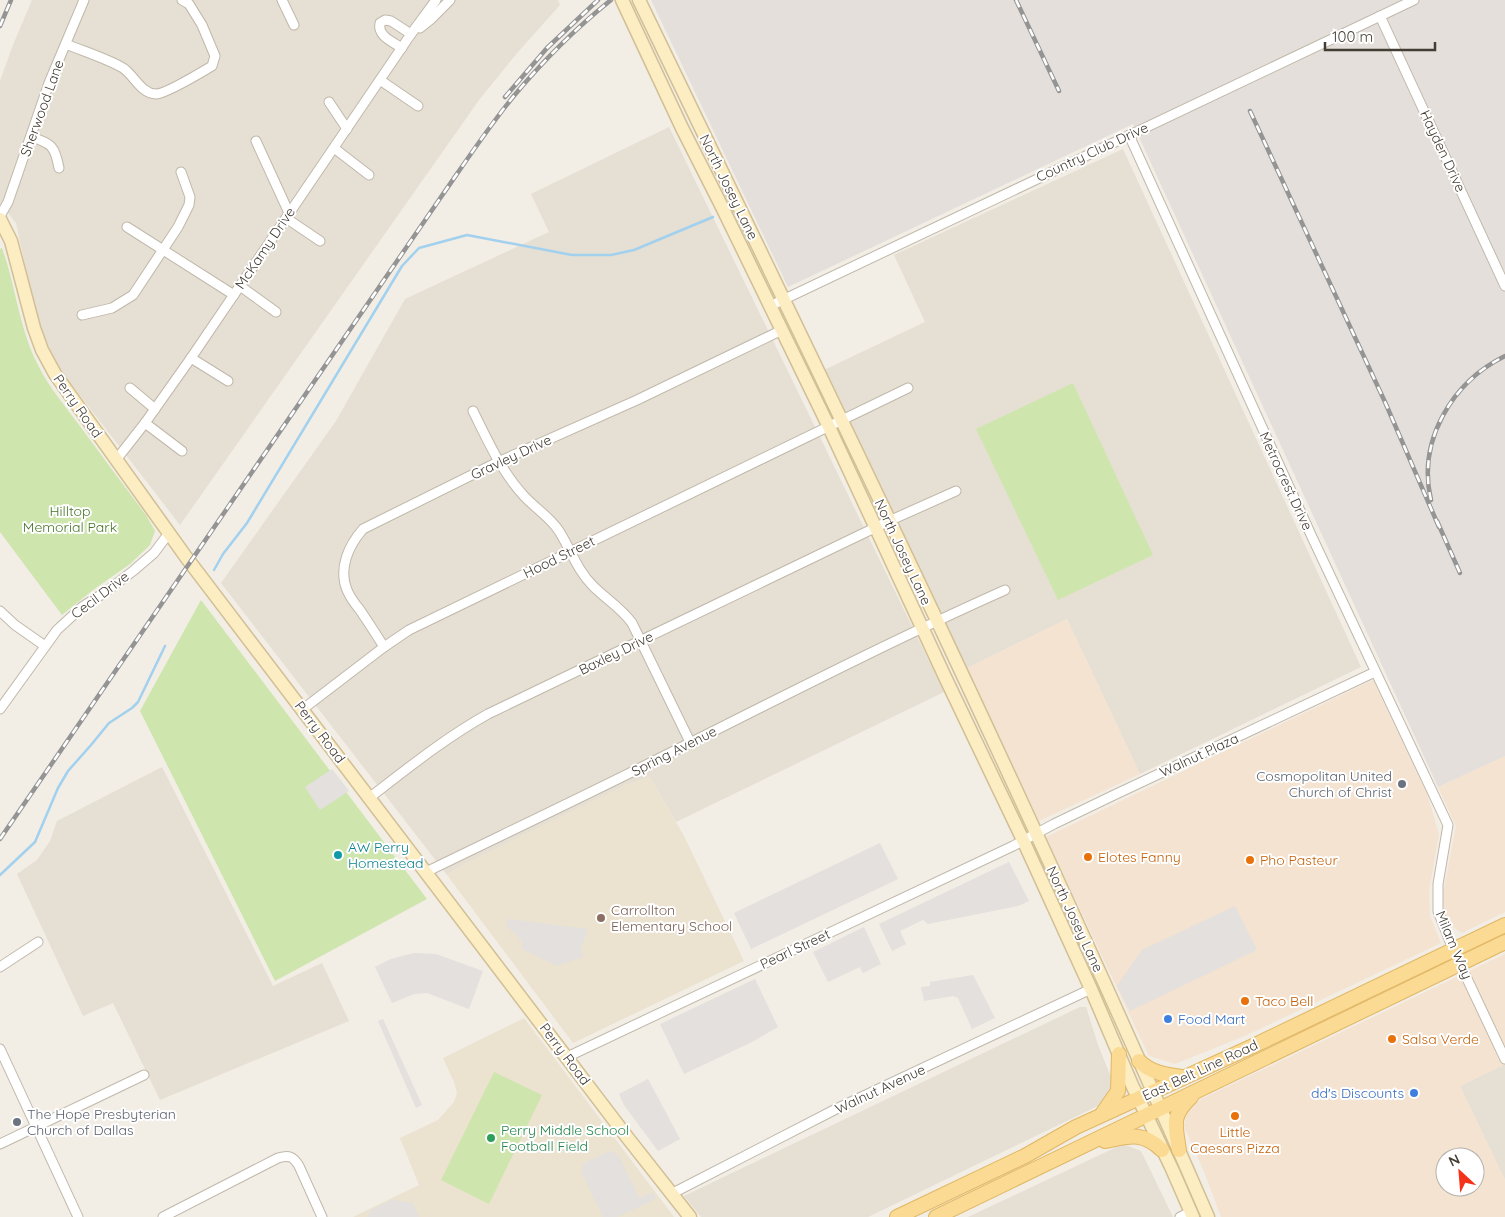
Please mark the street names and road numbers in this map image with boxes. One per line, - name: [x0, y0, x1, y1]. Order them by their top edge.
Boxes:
- street label: Sherwood Lane: [16, 57, 68, 159]
- street label: Hayden Drive: [1416, 107, 1470, 195]
- street label: Country Club Drive: [1033, 118, 1151, 186]
- street label: North Josey Lane: [696, 131, 762, 243]
- street label: McKamy Drive: [231, 204, 299, 292]
- street label: Perry Road: [50, 371, 106, 441]
- street label: Metrocrest Drive: [1255, 429, 1317, 533]
- street label: Gravley Drive: [468, 430, 554, 484]
- street label: North Josey Lane: [871, 496, 936, 608]
- street label: Hood Street: [520, 532, 598, 582]
- street label: Cecil Drive: [67, 567, 133, 623]
- street label: Baxley Drive: [576, 627, 656, 679]
- street label: Perry Road: [291, 697, 349, 767]
- street label: Spring Avenue: [628, 722, 720, 780]
- street label: Walnut Plaza: [1157, 729, 1241, 781]
- street label: North Josey Lane: [1043, 863, 1108, 975]
- street label: Milam Way: [1432, 908, 1476, 982]
- street label: Pearl Street: [757, 925, 833, 973]
- street label: Perry Road: [536, 1019, 594, 1089]
- street label: East Belt Line Road: [1139, 1035, 1261, 1105]
- street label: Walnut Avenue: [832, 1060, 928, 1118]

